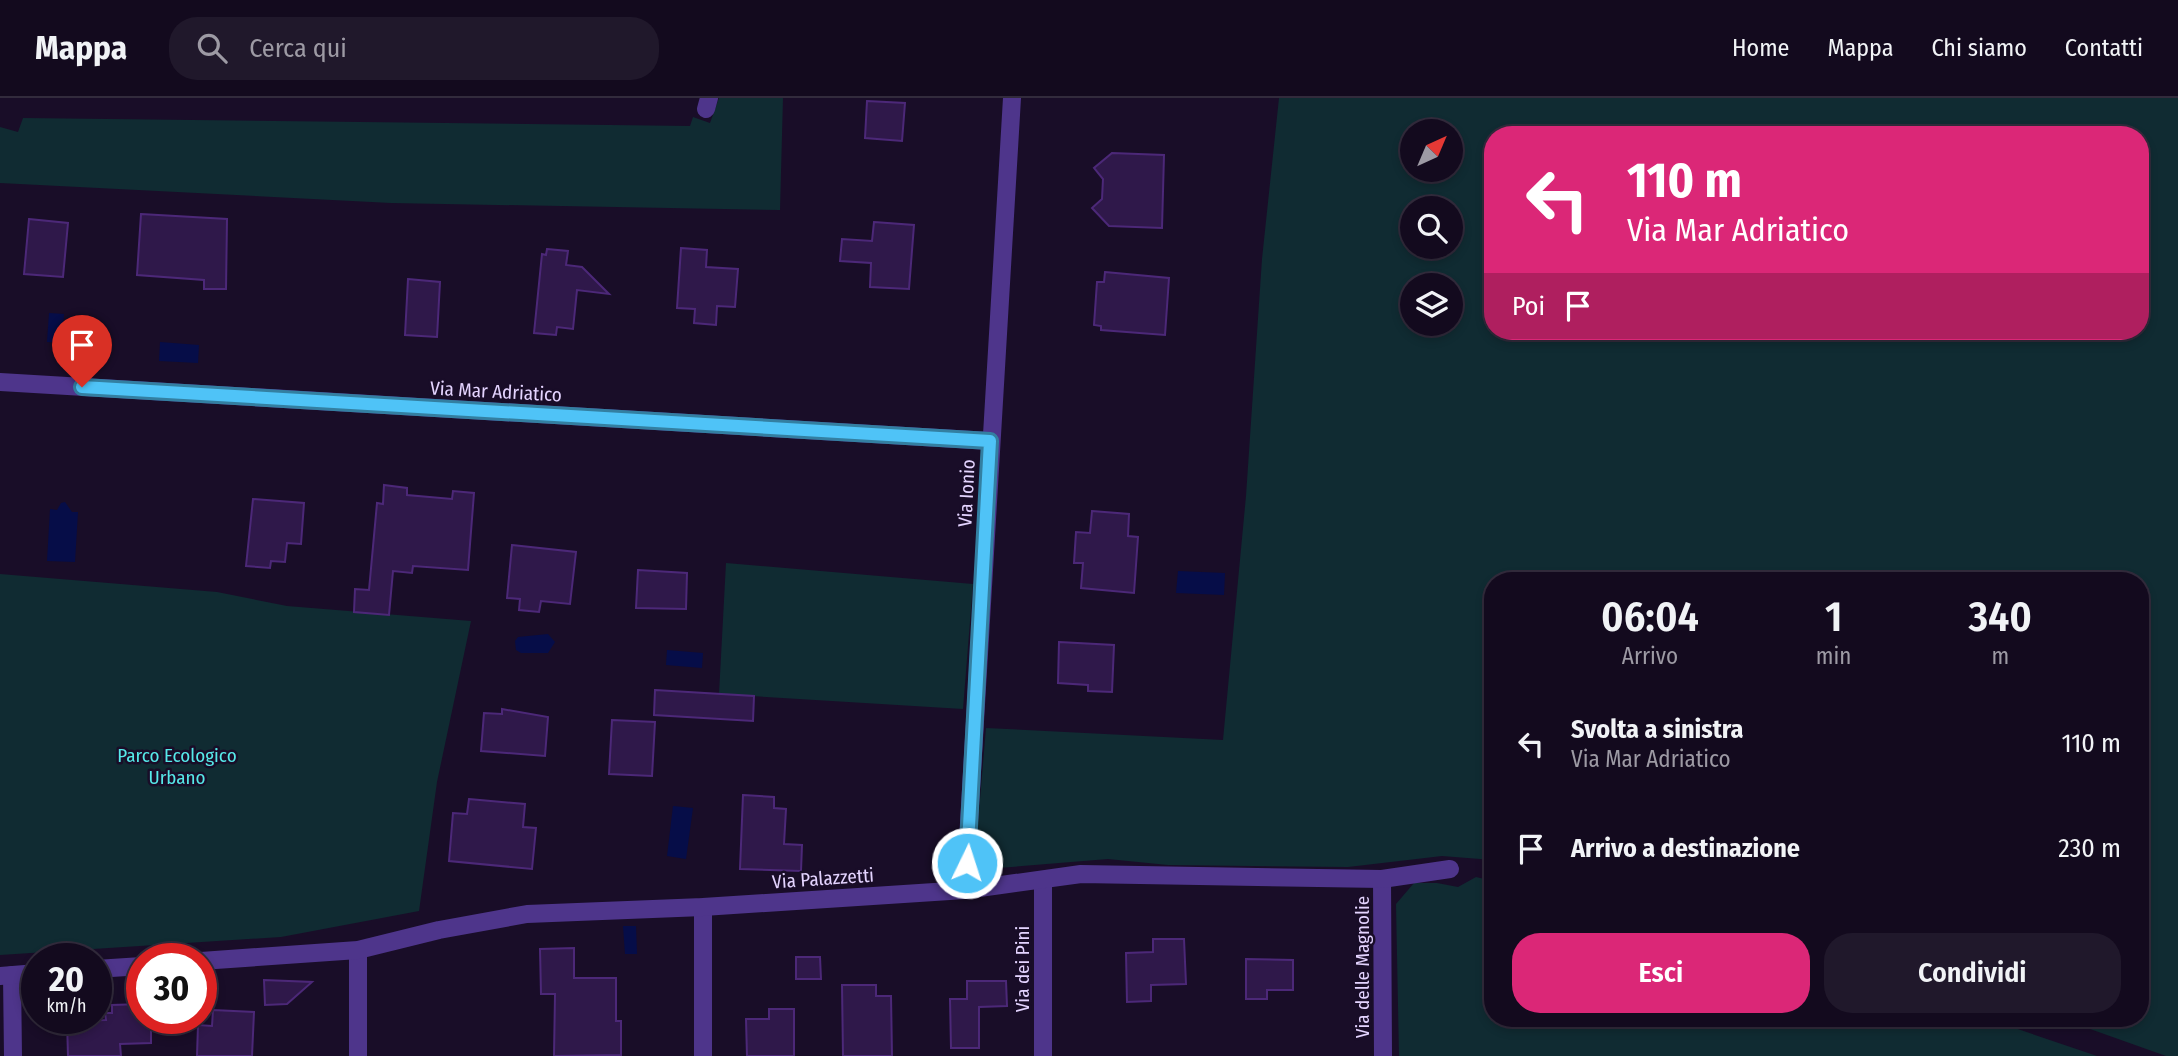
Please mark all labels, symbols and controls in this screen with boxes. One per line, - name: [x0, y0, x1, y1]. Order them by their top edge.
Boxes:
- search box: [169, 17, 659, 80]
- text: Mappa: [35, 28, 127, 68]
- icon: search: [193, 29, 231, 67]
- text: Cerca qui: [249, 33, 347, 64]
- text: Home: [1732, 34, 1789, 62]
- text: Mappa: [1827, 34, 1893, 62]
- text: Chi siamo: [1931, 34, 2027, 62]
- text: Contatti: [2065, 34, 2143, 62]
- north arrow: [1400, 119, 1463, 182]
- map controls: [1400, 119, 1463, 336]
- text: 110 m: [1627, 151, 1742, 210]
- icon: left: [1512, 154, 1603, 245]
- button: search: [1400, 196, 1463, 259]
- text: Via Mar Adriatico: [1627, 211, 1849, 249]
- button: layers: [1400, 273, 1463, 336]
- icon: arrive: [1559, 287, 1597, 325]
- text: Poi: [1512, 291, 1545, 322]
- pin: [52, 315, 112, 387]
- icon: arrive: [63, 326, 101, 364]
- street label: Via Mar Adriatico: [430, 377, 562, 406]
- street label: Via Ionio: [953, 458, 980, 528]
- text: 06:04: [1601, 592, 1699, 642]
- text: 1: [1825, 592, 1842, 642]
- text: 340: [1968, 592, 2032, 642]
- text: Arrivo: [1622, 642, 1678, 670]
- text: min: [1816, 642, 1851, 670]
- text: m: [1991, 642, 2009, 670]
- text: Svolta a sinistra: [1571, 714, 1743, 745]
- icon: left: [1512, 725, 1550, 763]
- text: 110 m: [2061, 728, 2121, 759]
- park label: Parco Ecologico Urbano: [117, 744, 237, 789]
- text: Via Mar Adriatico: [1571, 745, 1731, 773]
- position arrow: [930, 826, 1004, 900]
- icon: arrive: [1512, 830, 1550, 868]
- text: Arrivo a destinazione: [1571, 833, 1800, 864]
- text: 230 m: [2058, 833, 2121, 864]
- street label: Via Palazzetti: [771, 863, 875, 894]
- street label: Via delle Magnolie: [1351, 896, 1374, 1038]
- street label: Via dei Pini: [1011, 926, 1034, 1012]
- button: Esci: [1512, 933, 1810, 1013]
- button: Condividi: [1824, 933, 2121, 1013]
- speed limit sign: 30: [126, 943, 217, 1034]
- text: 20: [49, 958, 84, 1000]
- text: km/h: [46, 995, 87, 1017]

